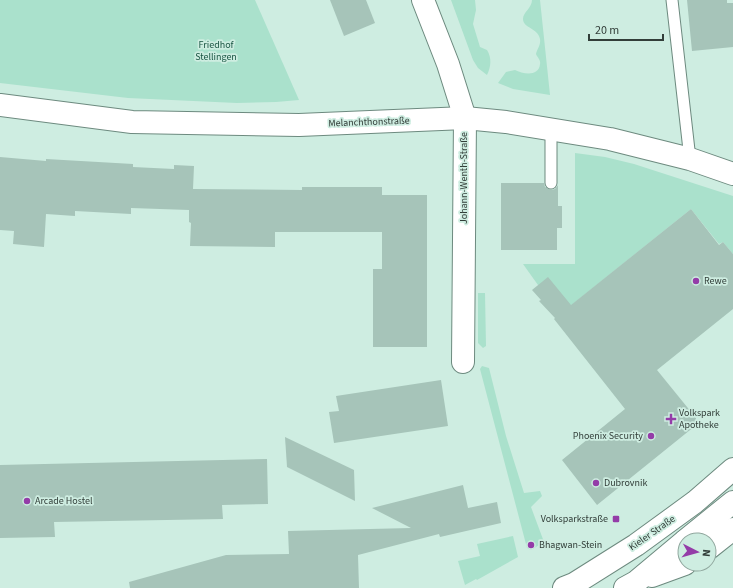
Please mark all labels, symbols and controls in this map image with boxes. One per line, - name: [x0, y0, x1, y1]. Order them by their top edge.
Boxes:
- scale bar: [589, 16, 663, 42]
- text: 20 m: [595, 22, 619, 39]
- park label: Friedhof Stellingen: [195, 38, 237, 64]
- street label: Melanchthonstraße: [328, 114, 410, 130]
- street label: Johann-Wenth-Straße: [457, 132, 471, 224]
- place label: Rewe: [704, 274, 727, 288]
- marker: Rewe: [691, 276, 701, 286]
- place label: Volkspark Apotheke: [679, 406, 720, 432]
- marker: Volkspark Apotheke: [666, 414, 676, 424]
- place label: Phoenix Security: [573, 429, 643, 443]
- marker: Phoenix Security: [646, 431, 656, 441]
- place label: Dubrovnik: [604, 476, 647, 490]
- marker: Dubrovnik: [591, 478, 601, 488]
- place label: Arcade Hostel: [35, 494, 93, 508]
- marker: Arcade Hostel: [22, 496, 32, 506]
- place label: Volksparkstraße: [541, 512, 608, 526]
- street label: Kieler Straße: [626, 512, 678, 554]
- marker: Volksparkstraße: [611, 514, 621, 524]
- north arrow: [677, 532, 717, 572]
- place label: Bhagwan-Stein: [539, 538, 602, 552]
- marker: Bhagwan-Stein: [526, 540, 536, 550]
- text: N: [699, 549, 714, 557]

